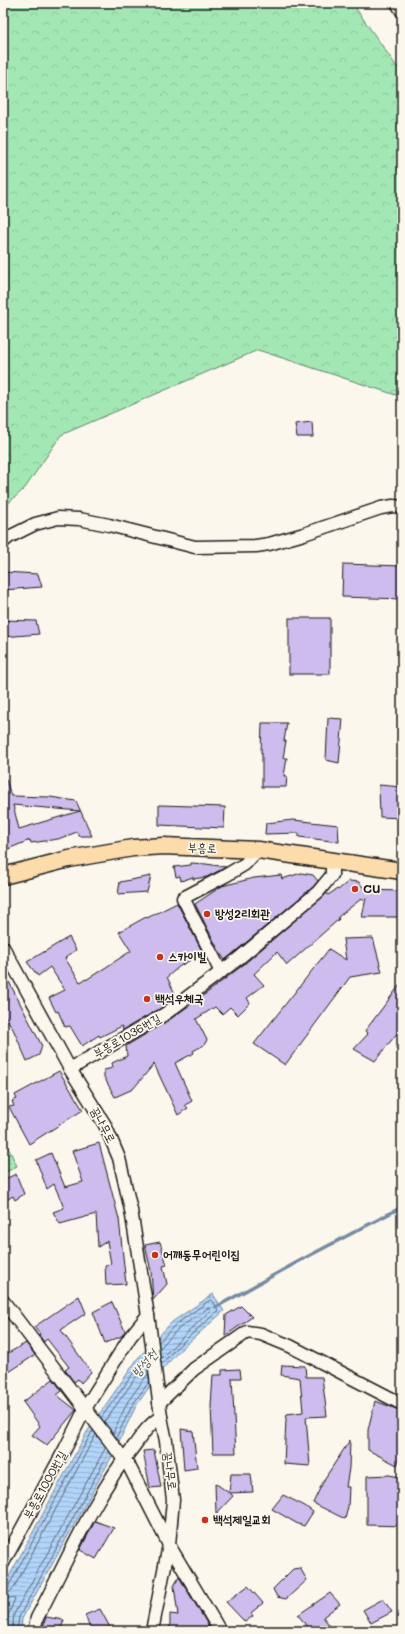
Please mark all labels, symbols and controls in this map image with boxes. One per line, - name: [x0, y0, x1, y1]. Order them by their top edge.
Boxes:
- street label: 부흥로: [187, 838, 217, 856]
- place label: CU: [363, 880, 380, 896]
- marker: CU: [350, 884, 360, 894]
- place label: 방성2리회관: [215, 905, 270, 921]
- marker: 방성2리회관: [202, 909, 212, 919]
- place label: 스카이빌: [168, 948, 207, 964]
- marker: 스카이빌: [155, 952, 165, 962]
- place label: 백석우체국: [155, 990, 204, 1006]
- marker: 백석우체국: [142, 994, 152, 1004]
- street label: 부흥로1036번길: [90, 1009, 163, 1061]
- street label: 꿈나무로: [88, 1104, 120, 1145]
- place label: 어깨동무어린이집: [163, 1246, 240, 1262]
- marker: 어깨동무어린이집: [150, 1250, 160, 1260]
- water label: 방성천: [127, 1344, 161, 1380]
- street label: 부흥로1000번길: [19, 1447, 70, 1522]
- street label: 꿈나무로: [161, 1451, 181, 1491]
- place label: 백석제일교회: [213, 1511, 271, 1527]
- marker: 백석제일교회: [200, 1515, 210, 1525]

